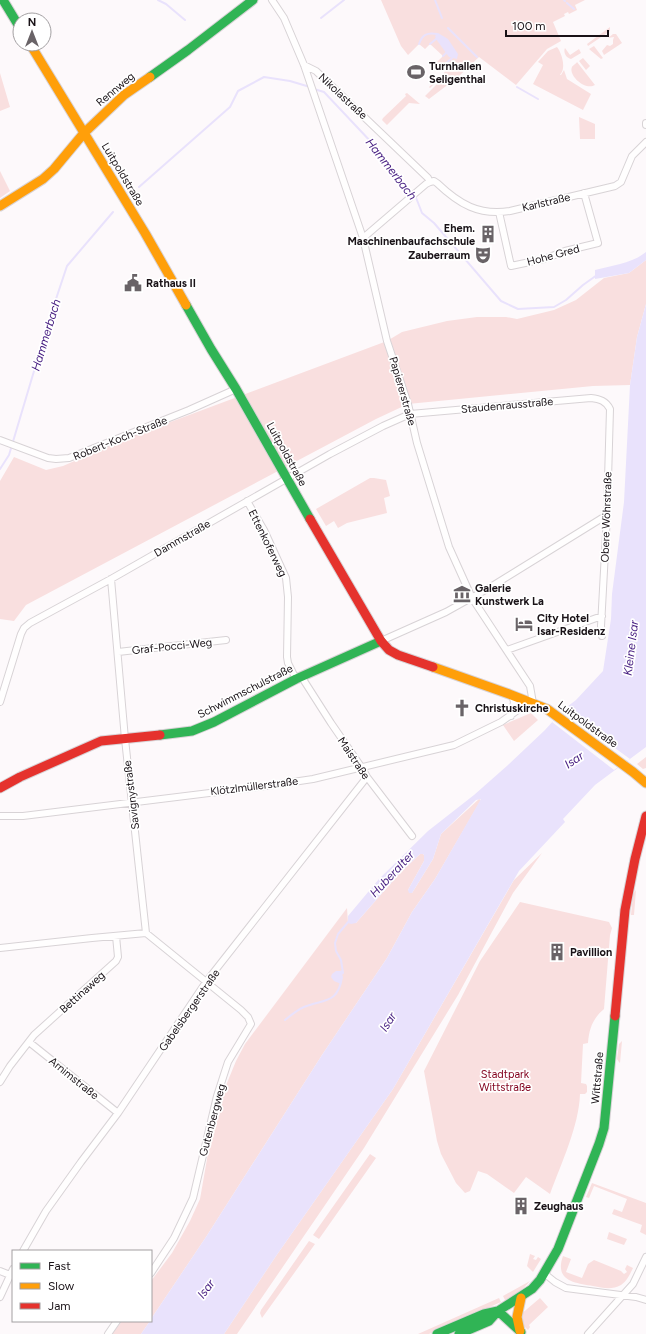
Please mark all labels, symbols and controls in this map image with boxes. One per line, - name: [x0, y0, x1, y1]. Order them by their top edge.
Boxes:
- north arrow: [12, 12, 52, 52]
- scale bar: [506, 12, 608, 38]
- text: N: [28, 16, 36, 29]
- text: 100 m: [512, 19, 546, 33]
- place label: Turnhallen Seligenthal: [429, 60, 486, 86]
- sports icon: Turnhallen Seligenthal: [406, 62, 426, 82]
- street label: Rennweg: [94, 70, 137, 109]
- street label: Nikolastraße: [316, 71, 370, 122]
- water label: Hammerbach: [363, 135, 420, 203]
- street label: Luitpoldstraße: [99, 140, 146, 208]
- street label: Karlstraße: [521, 191, 572, 214]
- place label: Ehem. Maschinenbaufachschule: [347, 222, 475, 248]
- building icon: Ehem. Maschinenbaufachschule: [478, 224, 498, 244]
- street label: Hohe Gred: [525, 242, 581, 269]
- theatre icon: Zauberraum: [473, 245, 493, 265]
- place label: Zauberraum: [408, 249, 470, 262]
- public building icon: Rathaus II: [123, 273, 143, 293]
- place label: Rathaus II: [146, 277, 196, 290]
- water label: Hammerbach: [28, 297, 64, 373]
- street label: Papiererstraße: [386, 355, 419, 427]
- street label: Staudenrausstraße: [460, 395, 554, 416]
- street label: Robert-Koch-Straße: [71, 414, 169, 463]
- street label: Luitpoldstraße: [264, 420, 309, 489]
- street label: Obere Wöhrstraße: [598, 472, 615, 563]
- street label: Ettenkoferweg: [246, 507, 289, 579]
- street label: Dammstraße: [152, 517, 213, 560]
- place label: Galerie Kunstwerk La: [475, 582, 544, 608]
- museum icon: Galerie Kunstwerk La: [452, 584, 472, 604]
- place label: City Hotel Isar-Residenz: [537, 612, 605, 638]
- hotel icon: City Hotel Isar-Residenz: [514, 614, 534, 634]
- water label: Kleine Isar: [621, 619, 641, 676]
- street label: Graf-Pocci-Weg: [131, 636, 213, 657]
- street label: Schwimmschulstraße: [195, 662, 295, 721]
- church icon: Christuskirche: [452, 698, 472, 718]
- street label: Luitpoldstraße: [555, 698, 620, 751]
- place label: Christuskirche: [475, 702, 549, 715]
- street label: Maistraße: [335, 735, 372, 782]
- water label: Isar: [562, 748, 587, 771]
- street label: Savignystraße: [121, 760, 142, 830]
- street label: Klötzlmüllerstraße: [209, 775, 299, 798]
- water label: Huberalter: [367, 847, 418, 900]
- building icon: Pavillion: [547, 942, 567, 962]
- place label: Pavillion: [570, 946, 612, 959]
- street label: Gabelsbergerstraße: [156, 967, 223, 1054]
- street label: Bettinaweg: [57, 969, 108, 1016]
- water label: Isar: [377, 1009, 400, 1034]
- street label: Wittstraße: [589, 1051, 606, 1105]
- street label: Arnimstraße: [46, 1054, 101, 1102]
- park label: Stadtpark Wittstraße: [479, 1068, 531, 1094]
- street label: Gutenbergweg: [197, 1083, 228, 1158]
- building icon: Zeughaus: [511, 1196, 531, 1216]
- place label: Zeughaus: [534, 1200, 583, 1213]
- legend: [12, 1250, 152, 1322]
- text: Fast: [48, 1259, 71, 1273]
- water label: Isar: [194, 1276, 218, 1301]
- text: Slow: [48, 1279, 75, 1293]
- text: Jam: [48, 1299, 71, 1313]

